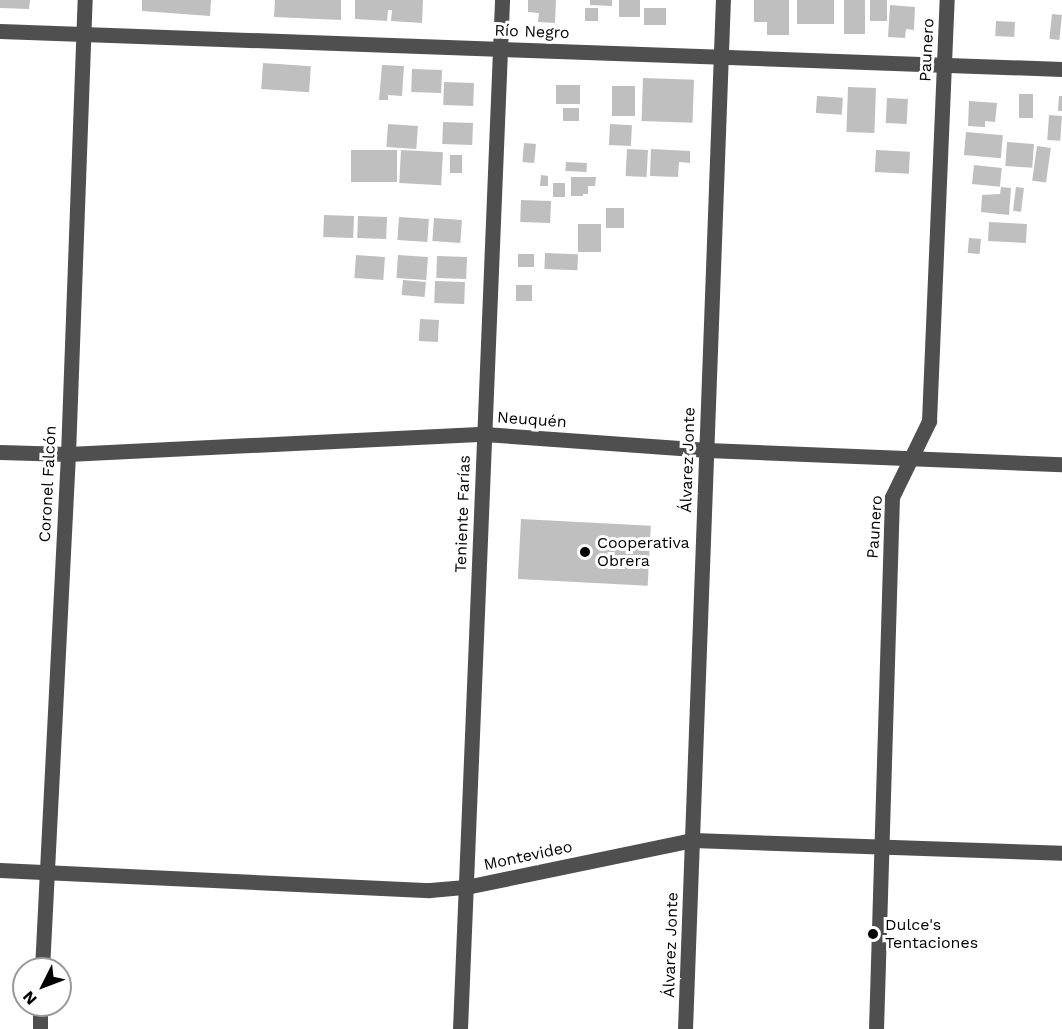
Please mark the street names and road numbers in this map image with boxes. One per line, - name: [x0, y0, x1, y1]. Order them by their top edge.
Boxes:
- street label: Paunero: [916, 18, 938, 82]
- street label: Río Negro: [494, 21, 570, 43]
- street label: Álvarez Jonte: [677, 407, 699, 513]
- street label: Neuquén: [497, 408, 567, 432]
- street label: Coronel Falcón: [35, 425, 61, 543]
- street label: Teniente Farías: [451, 455, 475, 573]
- street label: Paunero: [863, 495, 887, 559]
- street label: Montevideo: [482, 837, 574, 875]
- street label: Álvarez Jonte: [660, 892, 682, 998]

